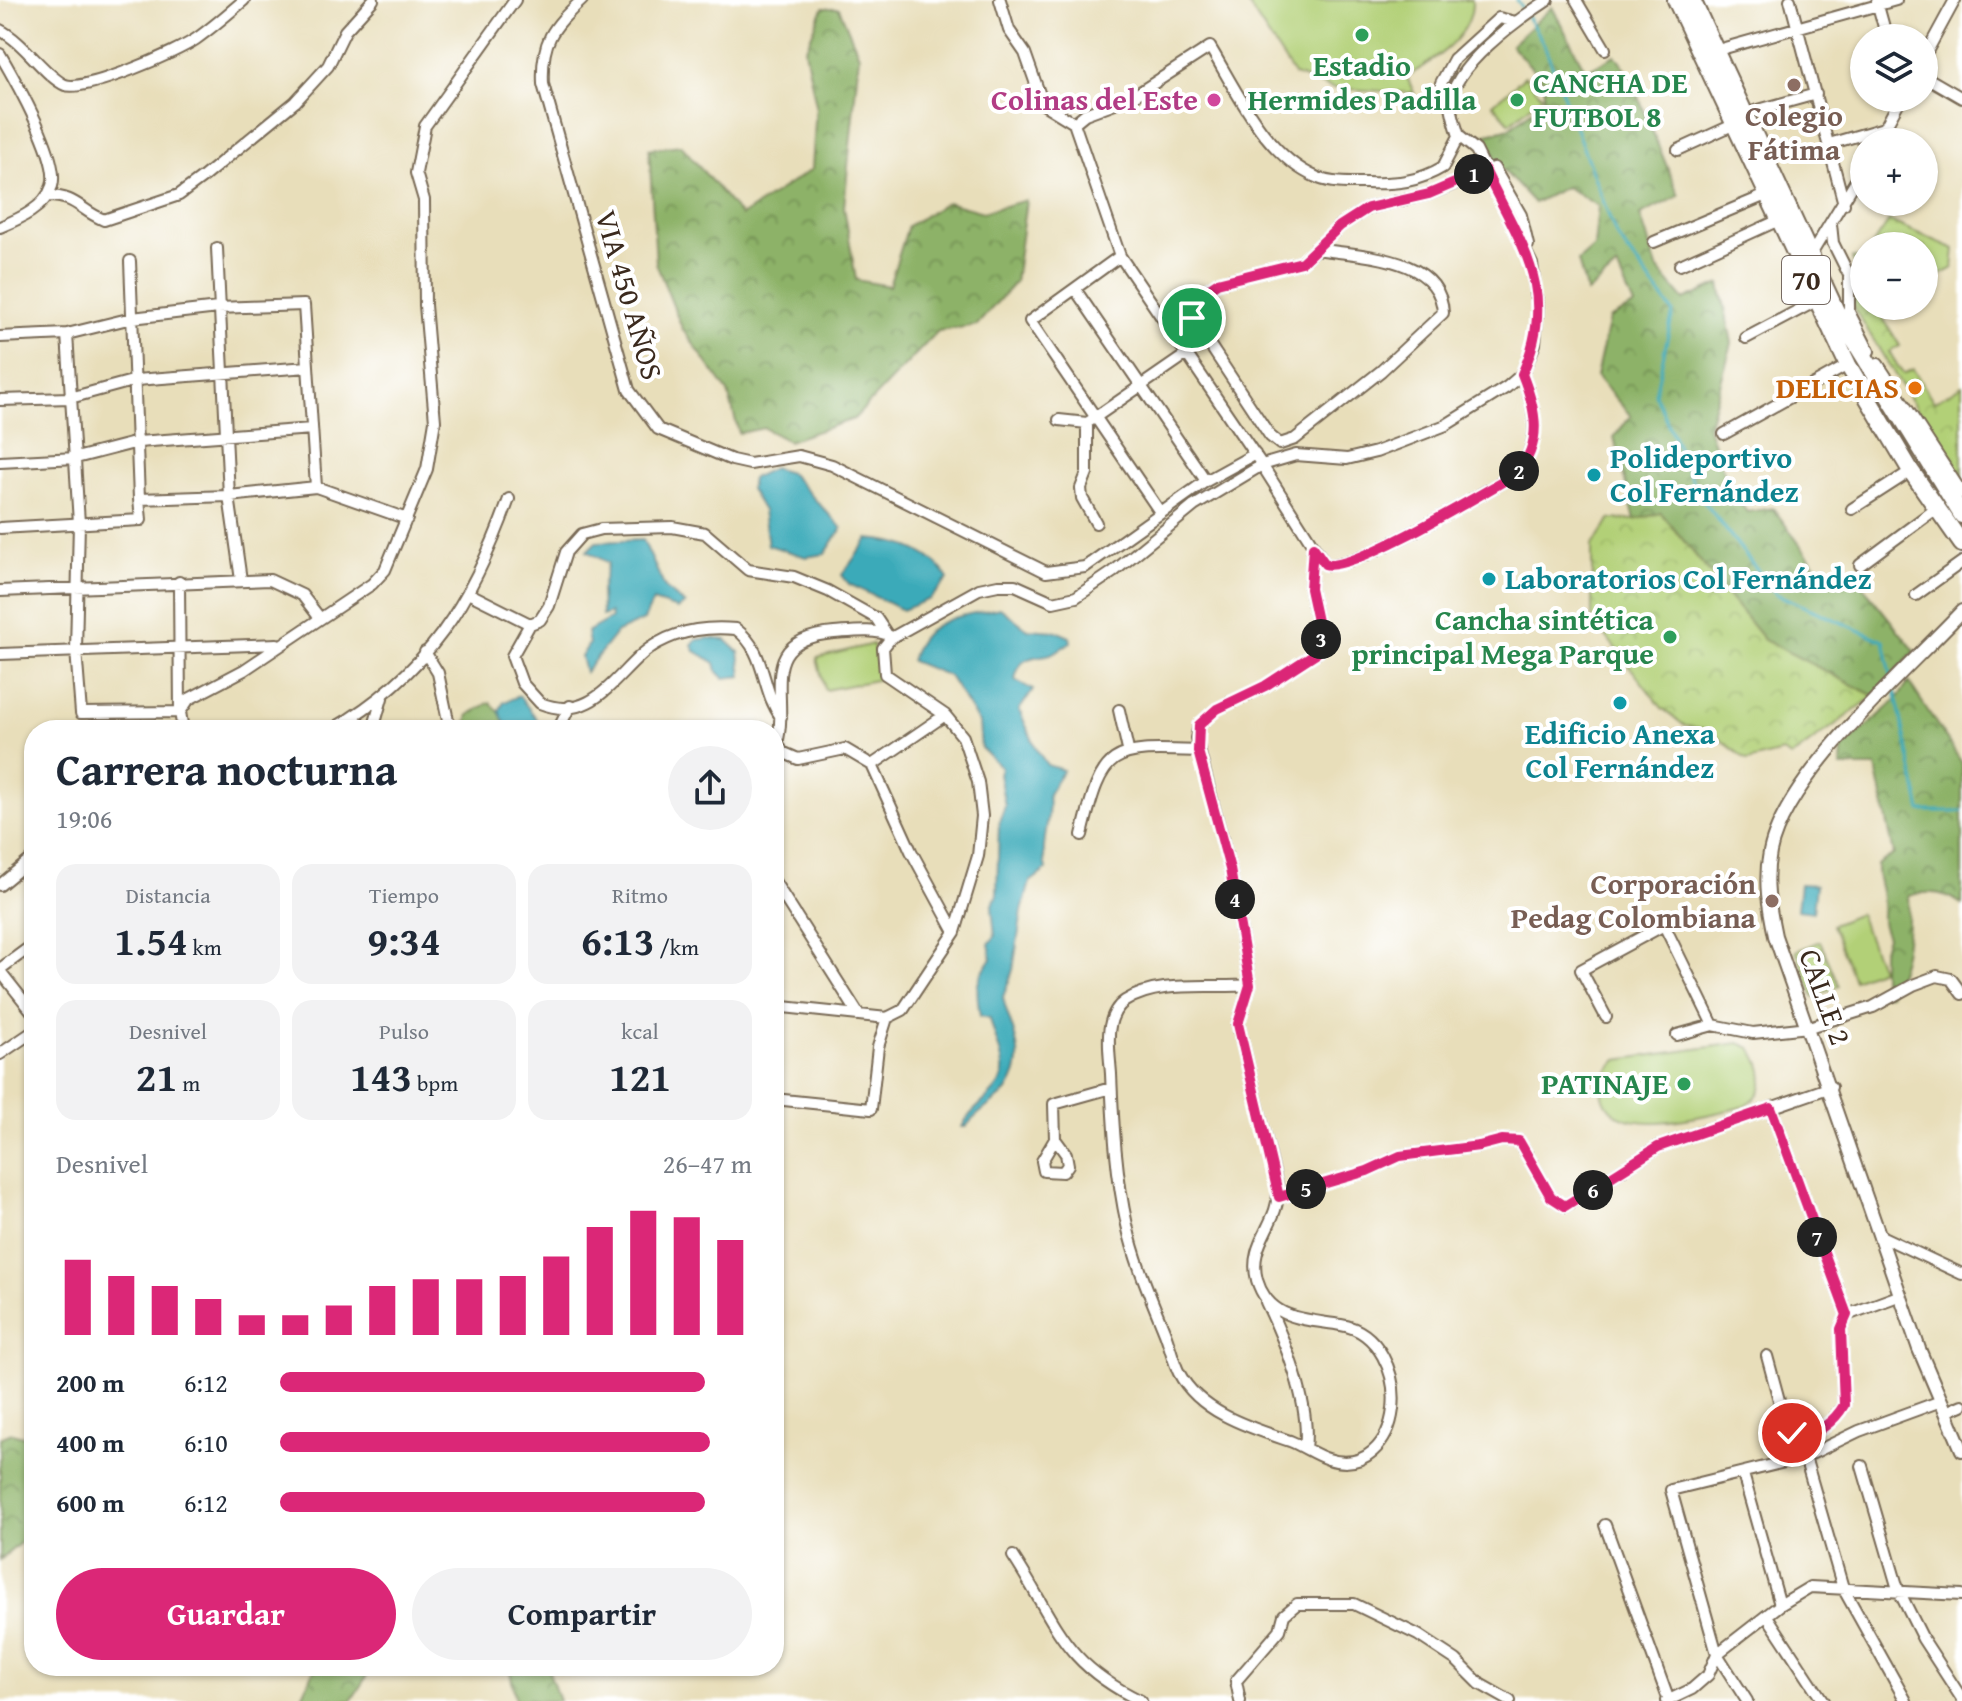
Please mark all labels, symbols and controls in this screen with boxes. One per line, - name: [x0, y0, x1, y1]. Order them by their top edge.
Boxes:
- map controls: [1850, 24, 1938, 320]
- button: layers: [1850, 24, 1938, 112]
- marker: Estadio Hermides Padilla: [1353, 26, 1371, 44]
- place label: Estadio Hermides Padilla: [1247, 43, 1477, 121]
- place label: CANCHA DE FUTBOL 8: [1533, 60, 1687, 138]
- marker: Colegio Fátima: [1785, 76, 1803, 94]
- place label: Colinas del Este: [991, 77, 1198, 121]
- marker: Colinas del Este: [1205, 91, 1223, 109]
- marker: CANCHA DE FUTBOL 8: [1508, 91, 1526, 109]
- place label: Colegio Fátima: [1745, 93, 1843, 171]
- button: +: [1850, 128, 1938, 216]
- pin: 1: [1454, 154, 1494, 194]
- text: 1: [1468, 158, 1480, 190]
- street label: VIA 450 AÑOS: [585, 205, 675, 385]
- button: −: [1850, 232, 1938, 320]
- road number: 70: [1782, 256, 1830, 304]
- pin: [1158, 284, 1226, 352]
- icon: arrive: [1170, 296, 1214, 340]
- place label: DELICIAS: [1776, 365, 1899, 409]
- marker: DELICIAS: [1906, 379, 1924, 397]
- place label: Polideportivo Col Fernández: [1610, 435, 1799, 513]
- pin: 2: [1499, 451, 1539, 491]
- text: 2: [1513, 455, 1525, 487]
- marker: Polideportivo Col Fernández: [1585, 466, 1603, 484]
- place label: Laboratorios Col Fernández: [1505, 556, 1872, 600]
- marker: Laboratorios Col Fernández: [1480, 570, 1498, 588]
- place label: Cancha sintética principal Mega Parque: [1351, 597, 1655, 675]
- pin: 3: [1301, 619, 1341, 659]
- text: 3: [1315, 623, 1327, 655]
- marker: Cancha sintética principal Mega Parque: [1661, 628, 1679, 646]
- marker: Edificio Anexa Col Fernández: [1611, 694, 1629, 712]
- place label: Edificio Anexa Col Fernández: [1525, 711, 1716, 789]
- text: Carrera nocturna: [56, 737, 397, 801]
- button: share: [668, 746, 752, 830]
- text: 19:06: [56, 799, 112, 838]
- place label: Corporación Pedag Colombiana: [1511, 861, 1757, 939]
- text: Distancia: [125, 879, 211, 911]
- text: Tiempo: [369, 879, 439, 911]
- text: Ritmo: [612, 879, 668, 911]
- pin: 4: [1215, 879, 1255, 919]
- text: 4: [1229, 883, 1241, 915]
- marker: Corporación Pedag Colombiana: [1763, 892, 1781, 910]
- text: 1.54: [114, 911, 188, 970]
- text: 9:34: [367, 911, 441, 970]
- text: 6:13: [581, 911, 655, 970]
- text: km: [188, 931, 222, 963]
- text: /km: [655, 931, 699, 963]
- street label: CALLE 2: [1788, 943, 1864, 1051]
- text: Desnivel: [129, 1015, 207, 1047]
- text: Pulso: [379, 1015, 429, 1047]
- text: kcal: [621, 1015, 659, 1047]
- text: 21: [136, 1047, 177, 1106]
- text: 143: [350, 1047, 412, 1106]
- text: 121: [609, 1047, 671, 1106]
- place label: PATINAJE: [1541, 1061, 1668, 1105]
- text: m: [177, 1067, 200, 1099]
- text: bpm: [412, 1067, 458, 1099]
- marker: PATINAJE: [1675, 1075, 1693, 1093]
- text: Desnivel: [56, 1144, 148, 1183]
- text: 26–47 m: [663, 1144, 752, 1183]
- pin: 5: [1286, 1169, 1326, 1209]
- pin: 6: [1573, 1170, 1613, 1210]
- text: 5: [1300, 1173, 1312, 1205]
- text: 6: [1587, 1174, 1599, 1206]
- pin: 7: [1797, 1217, 1837, 1257]
- text: 7: [1811, 1221, 1823, 1253]
- text: 200 m: [56, 1363, 124, 1402]
- text: 6:12: [184, 1363, 228, 1402]
- pin: [1758, 1399, 1826, 1467]
- icon: check: [1770, 1411, 1814, 1455]
- text: 400 m: [56, 1423, 124, 1462]
- text: 6:10: [184, 1423, 228, 1462]
- text: 600 m: [56, 1483, 124, 1522]
- text: 6:12: [184, 1483, 228, 1522]
- button: Guardar: [56, 1568, 396, 1660]
- button: Compartir: [412, 1568, 752, 1660]

